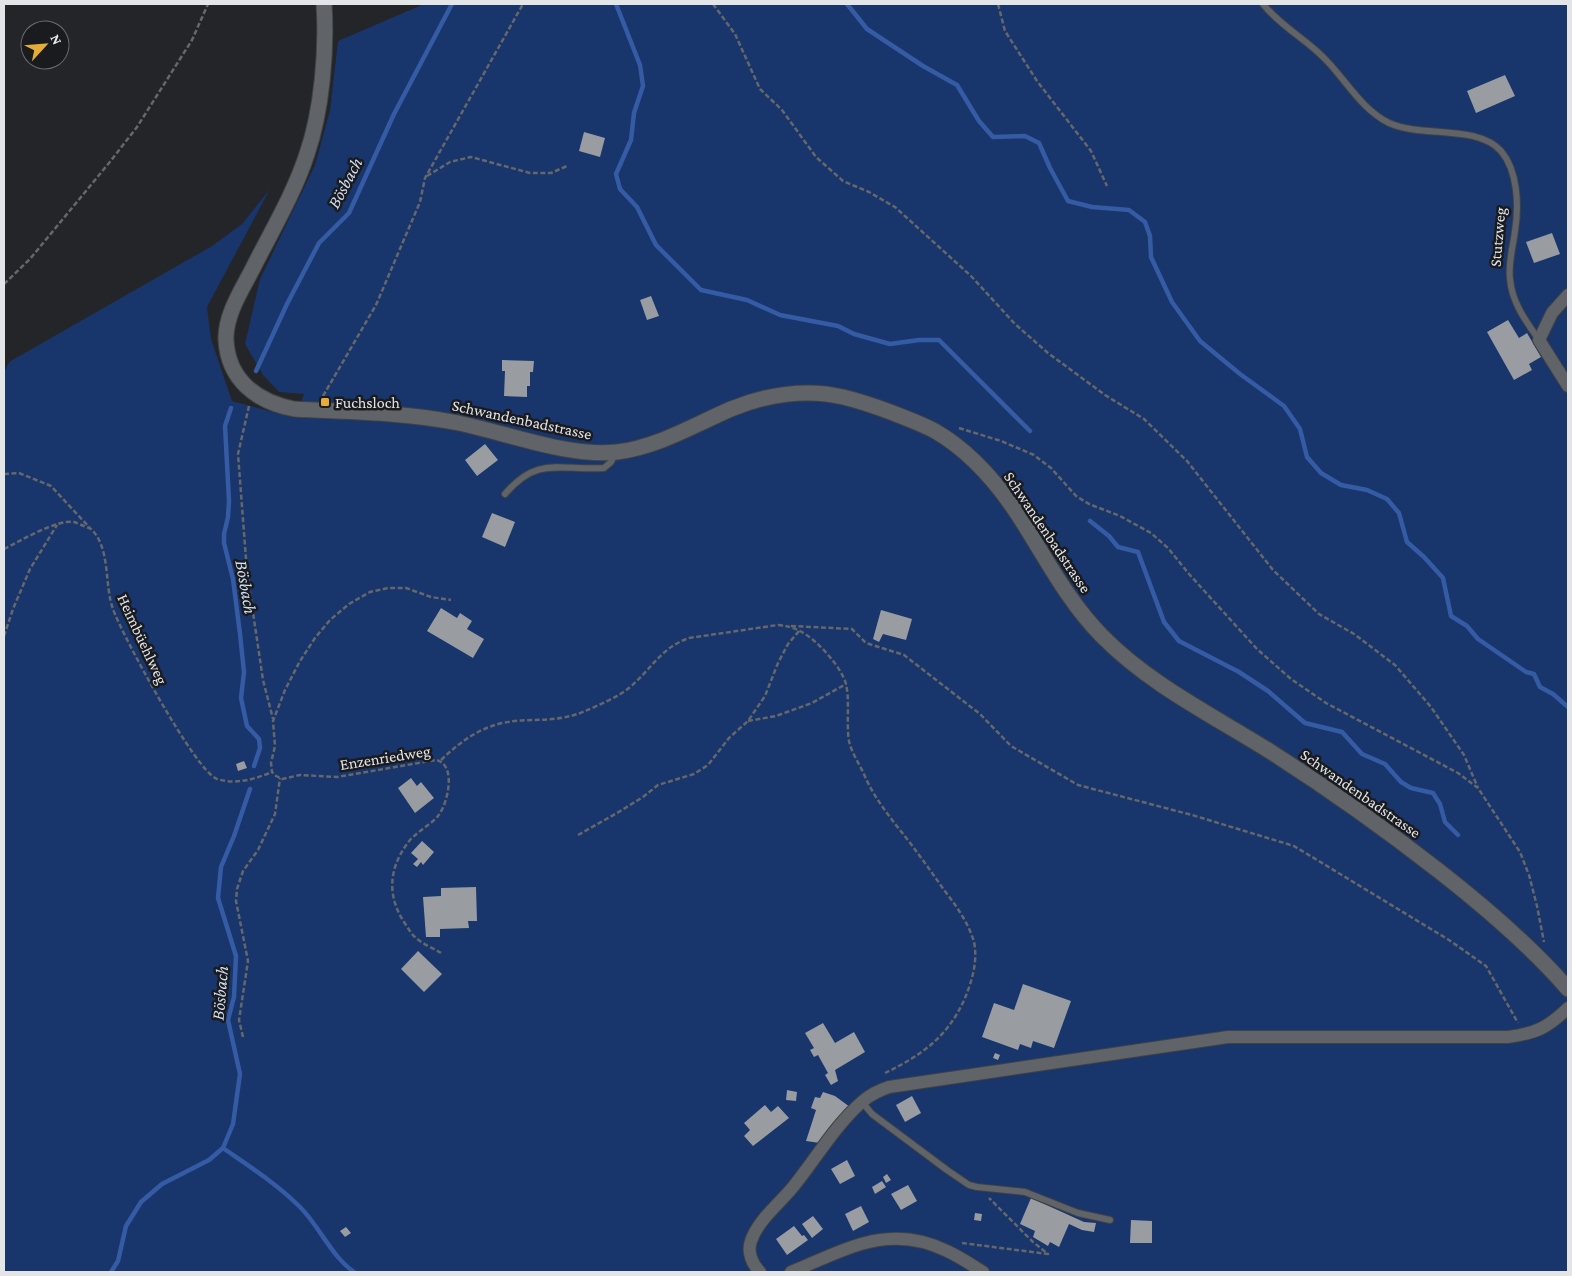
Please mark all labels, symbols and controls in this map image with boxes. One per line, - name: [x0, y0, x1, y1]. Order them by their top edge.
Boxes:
- north arrow: [20, 20, 70, 70]
- text: N: [47, 32, 66, 48]
- water label: Bösbach: [323, 154, 367, 212]
- street label: Stutzweg: [1486, 206, 1510, 268]
- place label: Fuchsloch: [335, 394, 400, 411]
- marker: Fuchsloch: [319, 396, 331, 408]
- street label: Schwandenbadstrasse: [451, 396, 593, 443]
- street label: Schwandenbadstrasse: [1001, 469, 1094, 596]
- water label: Bösbach: [231, 558, 261, 616]
- street label: Heimbüehlweg: [113, 591, 171, 688]
- street label: Enzenriedweg: [339, 742, 432, 774]
- street label: Schwandenbadstrasse: [1298, 746, 1424, 841]
- water label: Bösbach: [208, 965, 232, 1021]

